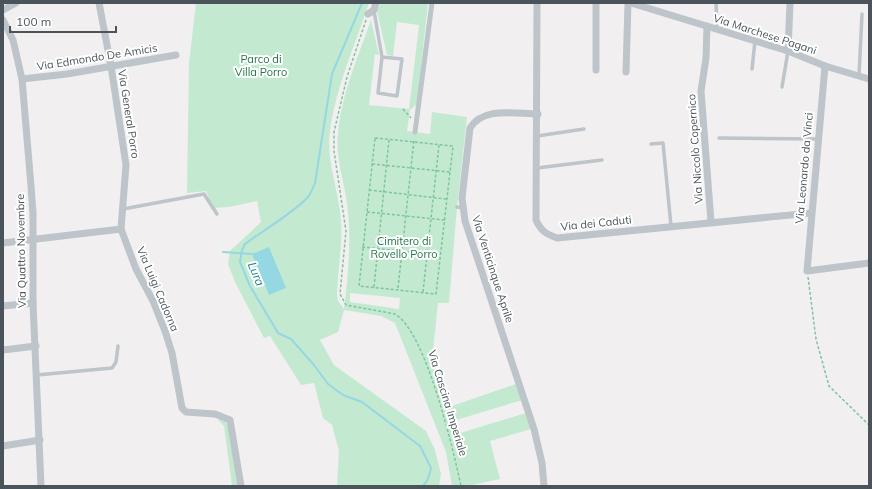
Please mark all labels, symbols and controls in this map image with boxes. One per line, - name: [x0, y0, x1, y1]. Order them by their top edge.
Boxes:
- scale bar: [10, 8, 116, 34]
- street label: Via Marchese Pagani: [712, 11, 818, 57]
- text: 100 m: [16, 14, 51, 29]
- street label: Via Edmondo De Amicis: [36, 41, 158, 73]
- park label: Parco di Villa Porro: [235, 52, 287, 79]
- street label: Via General Porro: [115, 69, 143, 159]
- street label: Via Niccolò Copernico: [684, 94, 706, 204]
- street label: Via Leonardo da Vinci: [792, 112, 816, 224]
- street label: Via Quattro Novembre: [13, 194, 29, 308]
- street label: Via dei Caduti: [560, 212, 632, 234]
- street label: Via Venticinque Aprile: [469, 214, 517, 324]
- park label: Cimitero di Rovello Porro: [370, 234, 438, 261]
- street label: Via Luigi Cadorna: [134, 245, 182, 333]
- water label: Lura: [245, 259, 268, 288]
- street label: Via Cascina Imperiale: [425, 348, 471, 458]

